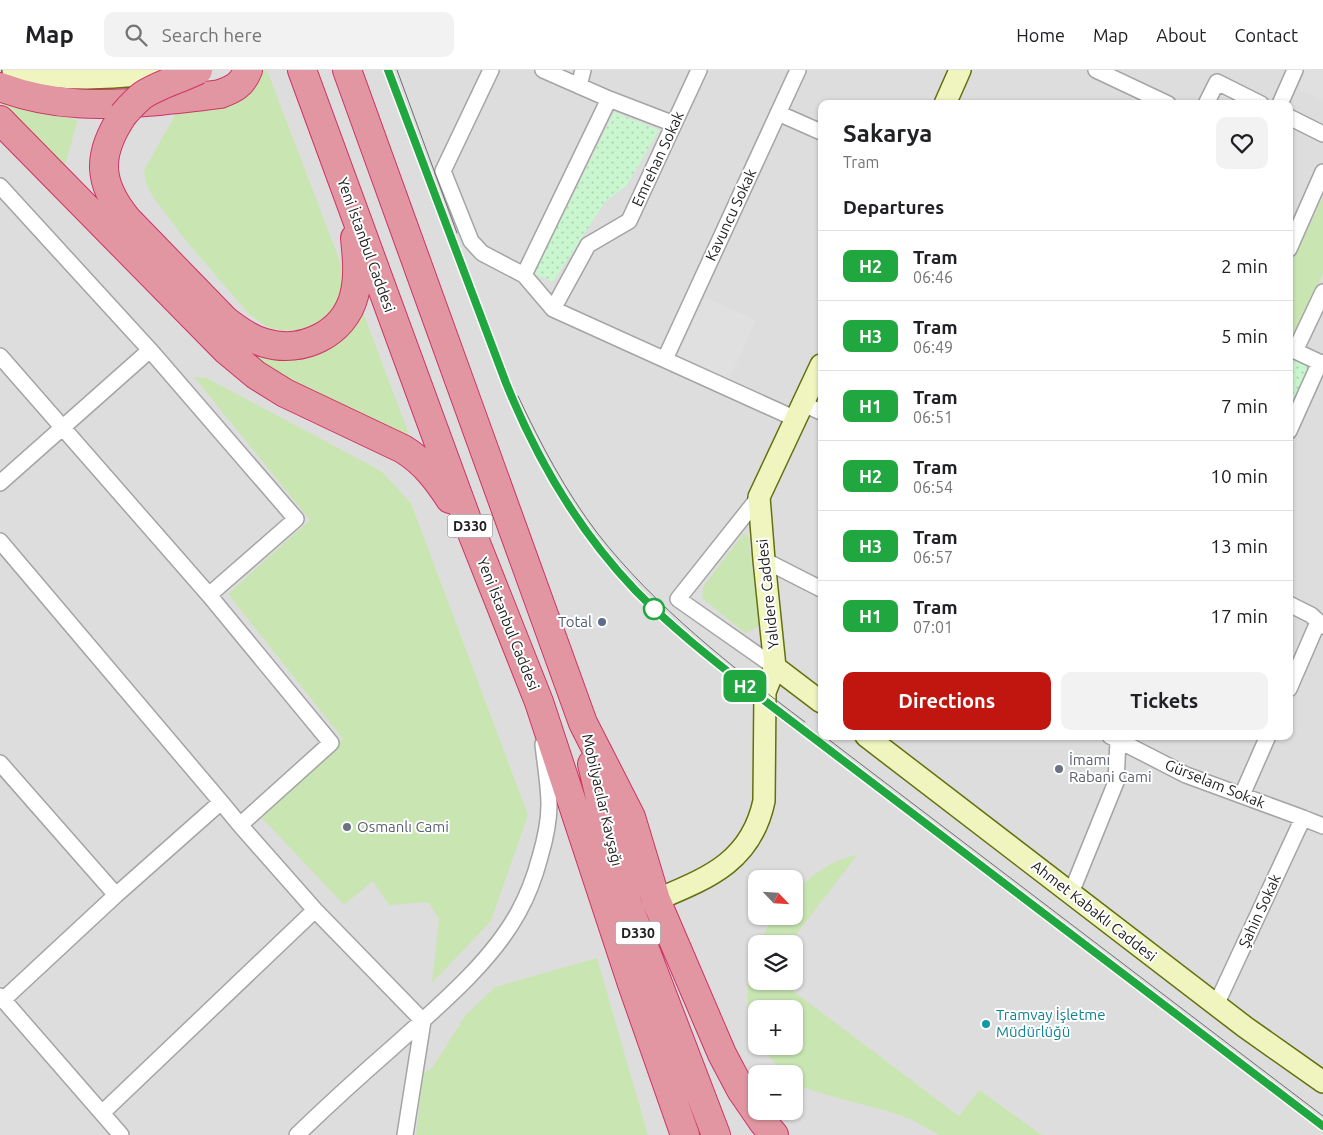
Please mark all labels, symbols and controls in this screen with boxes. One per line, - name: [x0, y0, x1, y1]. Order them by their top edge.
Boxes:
- search box: [104, 12, 454, 57]
- text: Map: [25, 21, 74, 48]
- icon: search: [122, 21, 150, 49]
- text: Search here: [162, 24, 262, 46]
- text: Home: [1016, 25, 1065, 45]
- text: Map: [1093, 25, 1128, 45]
- text: About: [1156, 25, 1206, 45]
- text: Contact: [1234, 25, 1298, 45]
- street label: Emrehan Sokak: [628, 108, 687, 209]
- button: heart: [1216, 117, 1268, 169]
- text: Sakarya: [843, 120, 932, 147]
- text: Tram: [843, 153, 879, 171]
- street label: Kavuncu Sokak: [702, 166, 759, 264]
- street label: Yeni İstanbul Caddesi: [334, 175, 399, 314]
- text: Departures: [843, 196, 944, 218]
- text: Tram: [913, 246, 958, 268]
- text: 2 min: [1221, 255, 1268, 277]
- text: H2: [859, 256, 882, 276]
- text: 06:46: [913, 268, 953, 286]
- text: Tram: [913, 316, 958, 338]
- text: 5 min: [1221, 325, 1268, 347]
- text: H3: [859, 326, 882, 346]
- text: 06:49: [913, 338, 953, 356]
- text: Tram: [913, 386, 958, 408]
- text: 7 min: [1221, 395, 1268, 417]
- text: H1: [859, 396, 882, 416]
- text: 06:51: [913, 408, 953, 426]
- text: Tram: [913, 456, 958, 478]
- text: 10 min: [1210, 465, 1268, 487]
- text: H2: [859, 466, 882, 486]
- text: 06:54: [913, 478, 953, 496]
- road number: D330: [448, 514, 492, 538]
- text: Tram: [913, 526, 958, 548]
- text: 13 min: [1210, 535, 1268, 557]
- text: H3: [859, 536, 882, 556]
- street label: Yalıdere Caddesi: [753, 538, 782, 650]
- text: 06:57: [913, 548, 953, 566]
- street label: Yeni İstanbul Caddesi: [474, 555, 543, 693]
- text: Tram: [913, 596, 958, 618]
- unlabelled marker: [643, 598, 665, 620]
- text: 17 min: [1210, 605, 1268, 627]
- text: H1: [859, 606, 882, 626]
- place label: Total: [558, 613, 592, 630]
- marker: Total: [596, 616, 608, 628]
- text: 07:01: [913, 618, 953, 636]
- line badge: H2: [722, 670, 768, 702]
- button: Directions: [843, 672, 1051, 730]
- button: Tickets: [1061, 672, 1268, 730]
- text: H2: [733, 676, 757, 696]
- street label: Mobilyacılar Kavşağı: [579, 732, 626, 868]
- place label: İmamı Rabani Cami: [1069, 751, 1152, 785]
- street label: Gürselam Sokak: [1163, 756, 1268, 812]
- marker: İmamı Rabani Cami: [1053, 763, 1065, 775]
- place label: Osmanlı Cami: [357, 818, 449, 835]
- marker: Osmanlı Cami: [341, 821, 353, 833]
- street label: Ahmet Kabaklı Caddesi: [1029, 857, 1160, 965]
- north arrow: [748, 870, 802, 925]
- map controls: [748, 870, 803, 1120]
- street label: Şahin Sokak: [1235, 871, 1284, 950]
- road number: D330: [616, 921, 660, 944]
- button: layers: [748, 935, 803, 990]
- button: +: [748, 1000, 803, 1055]
- place label: Tramvay İşletme Müdürlüğü: [996, 1006, 1106, 1040]
- marker: Tramvay İşletme Müdürlüğü: [980, 1018, 992, 1030]
- button: −: [748, 1065, 803, 1120]

